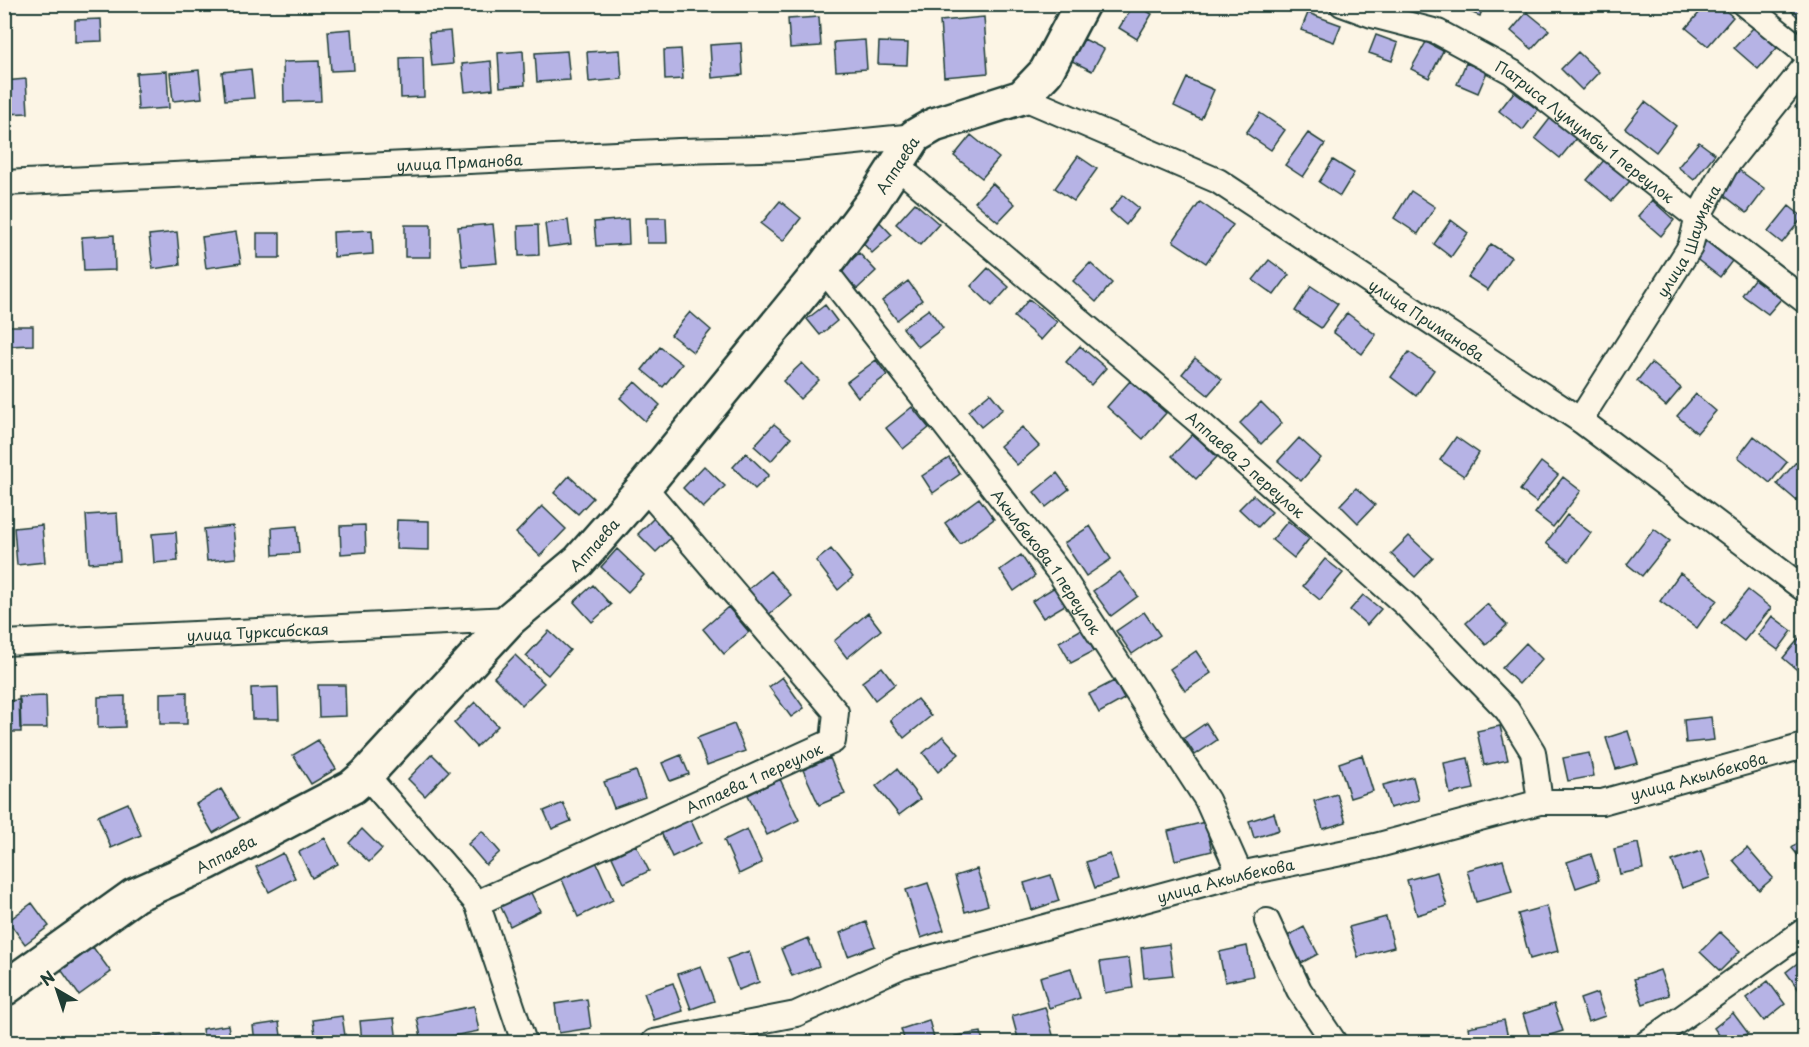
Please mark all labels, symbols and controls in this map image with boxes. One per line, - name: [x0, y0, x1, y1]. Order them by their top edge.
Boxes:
- street label: Патриса Лумумбы 1 переулок: [1491, 54, 1680, 208]
- street label: Аппаева: [869, 130, 924, 198]
- street label: улица Прманова: [396, 147, 524, 176]
- street label: улица Шаумяна: [1650, 180, 1725, 301]
- street label: улица Приманова: [1365, 272, 1490, 366]
- street label: Аппаева 2 переулок: [1182, 405, 1311, 523]
- street label: Акылбекова 1 переулок: [987, 483, 1108, 638]
- street label: Аппаева: [564, 512, 624, 576]
- street label: улица Турксибская: [186, 616, 329, 646]
- street label: Аппаева 1 переулок: [682, 736, 826, 818]
- street label: улица Акылбекова: [1627, 745, 1770, 805]
- street label: Аппаева: [192, 828, 260, 878]
- street label: улица Акылбекова: [1154, 851, 1297, 908]
- north arrow: [27, 960, 87, 1020]
- text: N: [34, 964, 59, 991]

